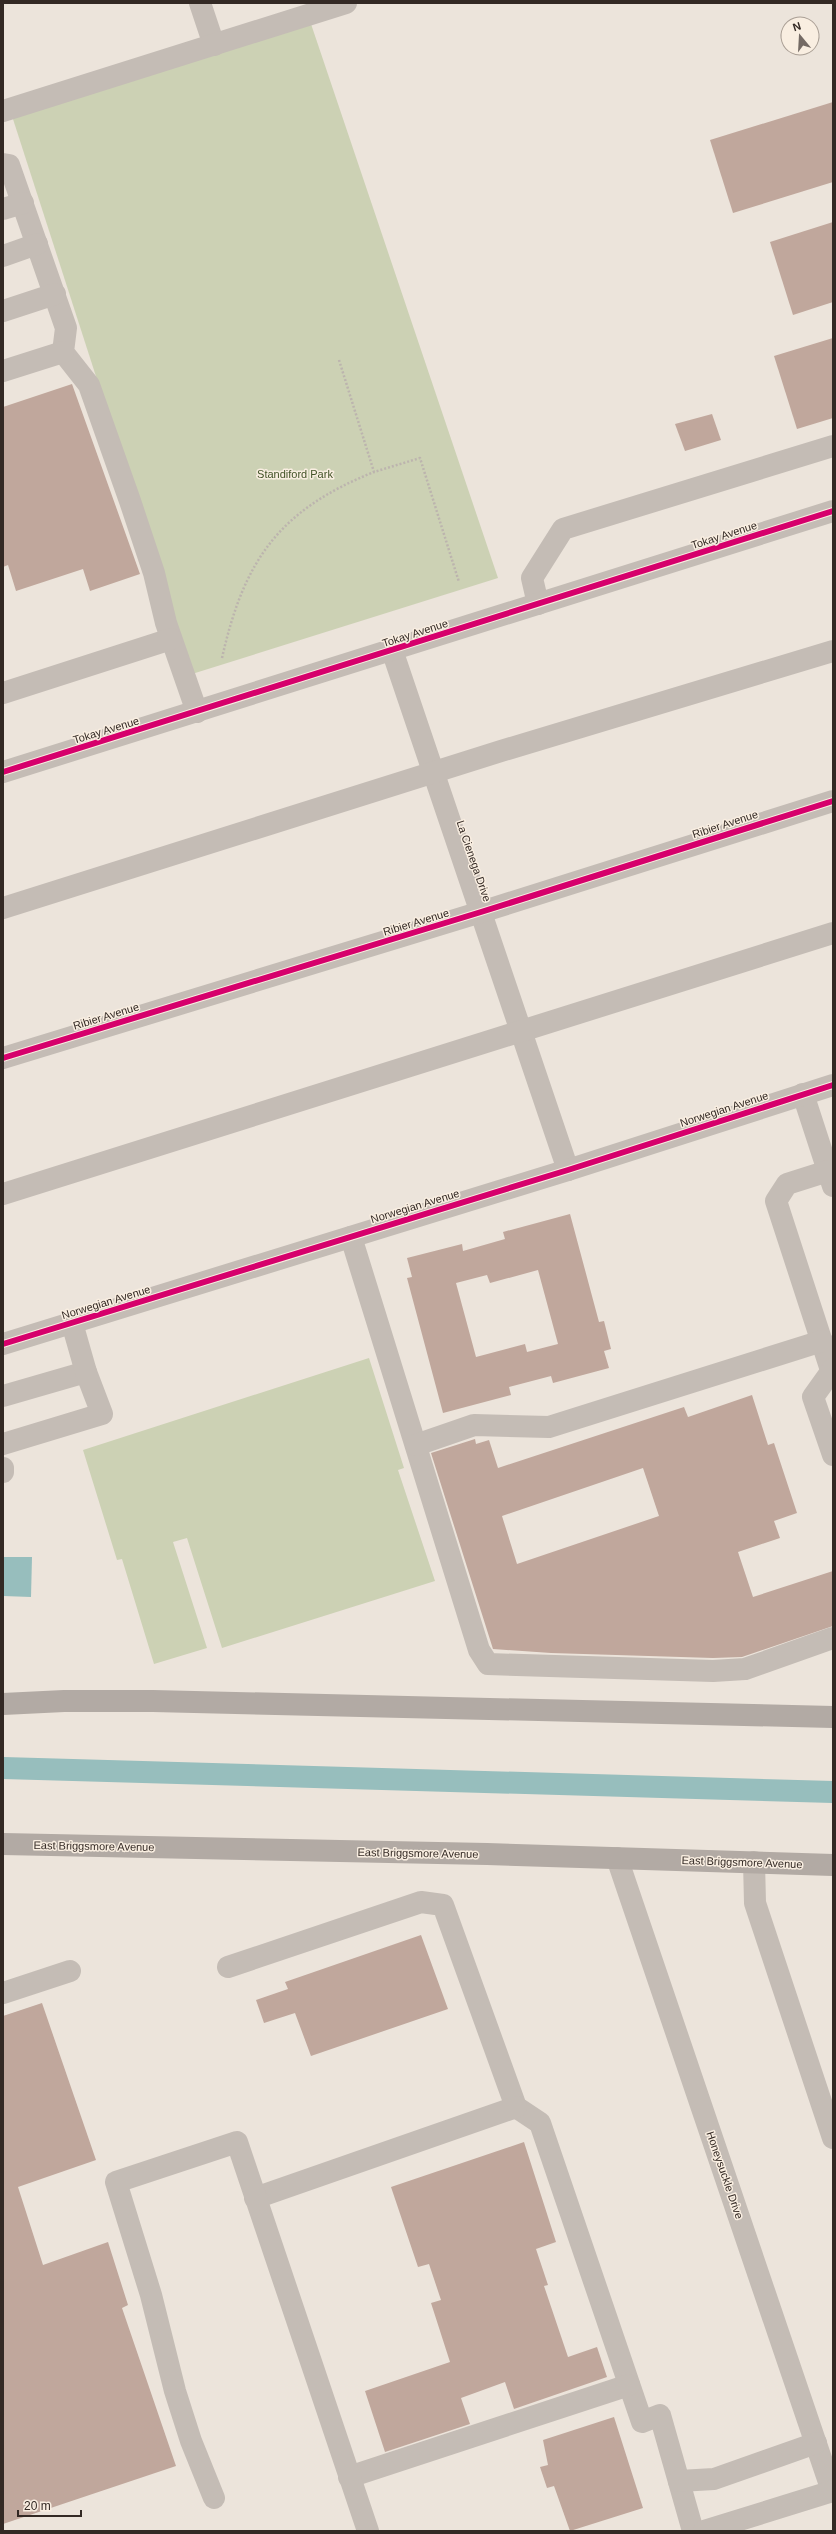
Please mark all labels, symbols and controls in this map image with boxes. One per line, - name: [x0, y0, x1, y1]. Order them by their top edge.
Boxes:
- north arrow: [780, 16, 820, 56]
- text: N: [791, 20, 803, 33]
- park label: Standiford Park: [257, 468, 333, 480]
- street label: Tokay Avenue: [690, 519, 758, 551]
- street label: Tokay Avenue: [381, 617, 449, 649]
- street label: Tokay Avenue: [72, 714, 140, 746]
- street label: Ribier Avenue: [691, 808, 759, 840]
- street label: La Cienega Drive: [454, 819, 494, 903]
- street label: Ribier Avenue: [382, 906, 450, 938]
- street label: Ribier Avenue: [72, 1000, 140, 1032]
- street label: Norwegian Avenue: [678, 1089, 770, 1129]
- street label: Norwegian Avenue: [369, 1187, 461, 1225]
- street label: Norwegian Avenue: [60, 1283, 152, 1321]
- street label: East Briggsmore Avenue: [33, 1839, 155, 1853]
- street label: East Briggsmore Avenue: [357, 1846, 479, 1860]
- street label: East Briggsmore Avenue: [681, 1854, 803, 1870]
- street label: Honeysuckle Drive: [704, 2130, 746, 2220]
- scale bar: [18, 2492, 81, 2518]
- text: 20 m: [24, 2499, 51, 2513]

